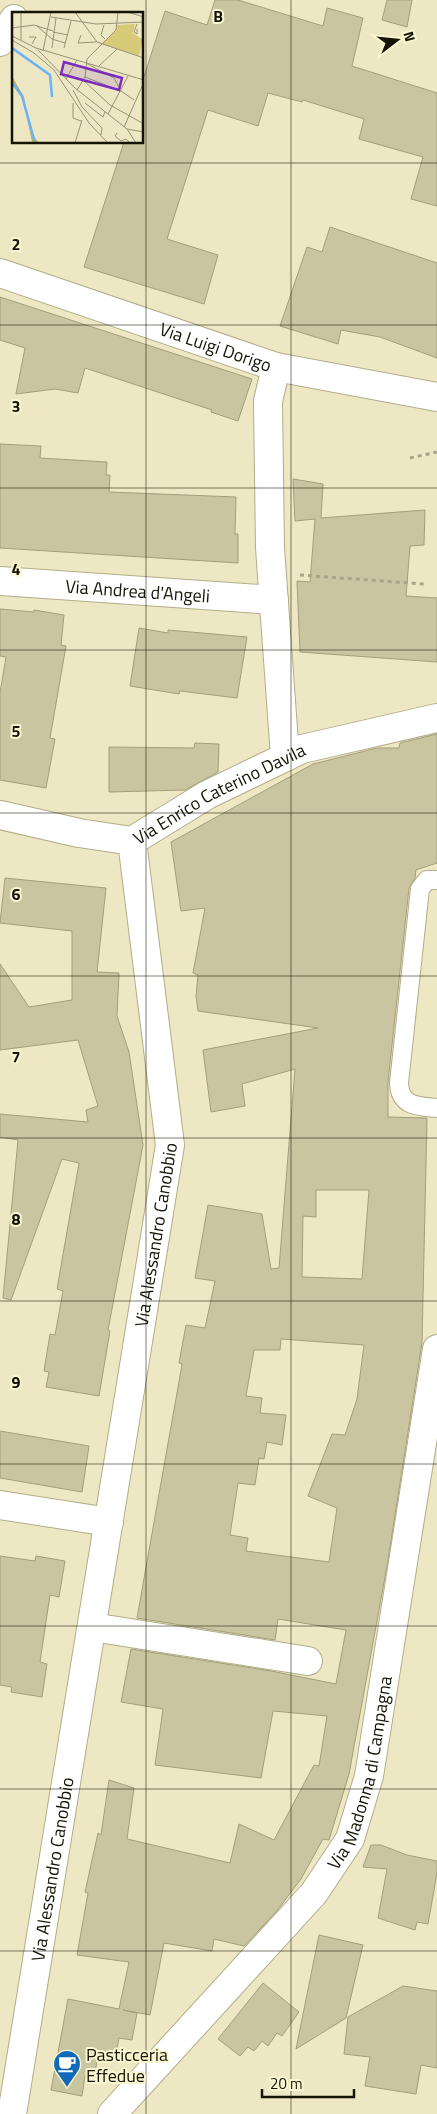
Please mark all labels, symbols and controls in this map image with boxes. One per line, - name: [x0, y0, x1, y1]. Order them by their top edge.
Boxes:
- text: B: [213, 4, 223, 28]
- inset map: [12, 12, 144, 144]
- north arrow: [372, 15, 422, 65]
- text: N: [399, 29, 421, 44]
- text: 2: [12, 232, 20, 256]
- street label: Via Luigi Dorigo: [156, 315, 275, 378]
- text: 3: [12, 394, 20, 418]
- text: 4: [12, 557, 21, 581]
- street label: Via Andrea d'Angeli: [64, 572, 211, 609]
- text: 5: [12, 719, 21, 743]
- street label: Via Enrico Caterino Davila: [128, 736, 310, 851]
- text: 6: [12, 882, 21, 906]
- text: 7: [12, 1045, 20, 1069]
- street label: Via Alessandro Canobbio: [127, 1140, 184, 1329]
- text: 8: [12, 1207, 21, 1231]
- text: 9: [12, 1370, 21, 1394]
- street label: Via Madonna di Campagna: [320, 1674, 398, 1875]
- street label: Via Alessandro Canobbio: [24, 1775, 80, 1963]
- place label: Pasticceria Effedue: [86, 2041, 168, 2089]
- cafe icon: Pasticceria Effedue: [52, 2049, 82, 2088]
- scale bar: [262, 2066, 354, 2098]
- text: 20 m: [270, 2072, 303, 2095]

